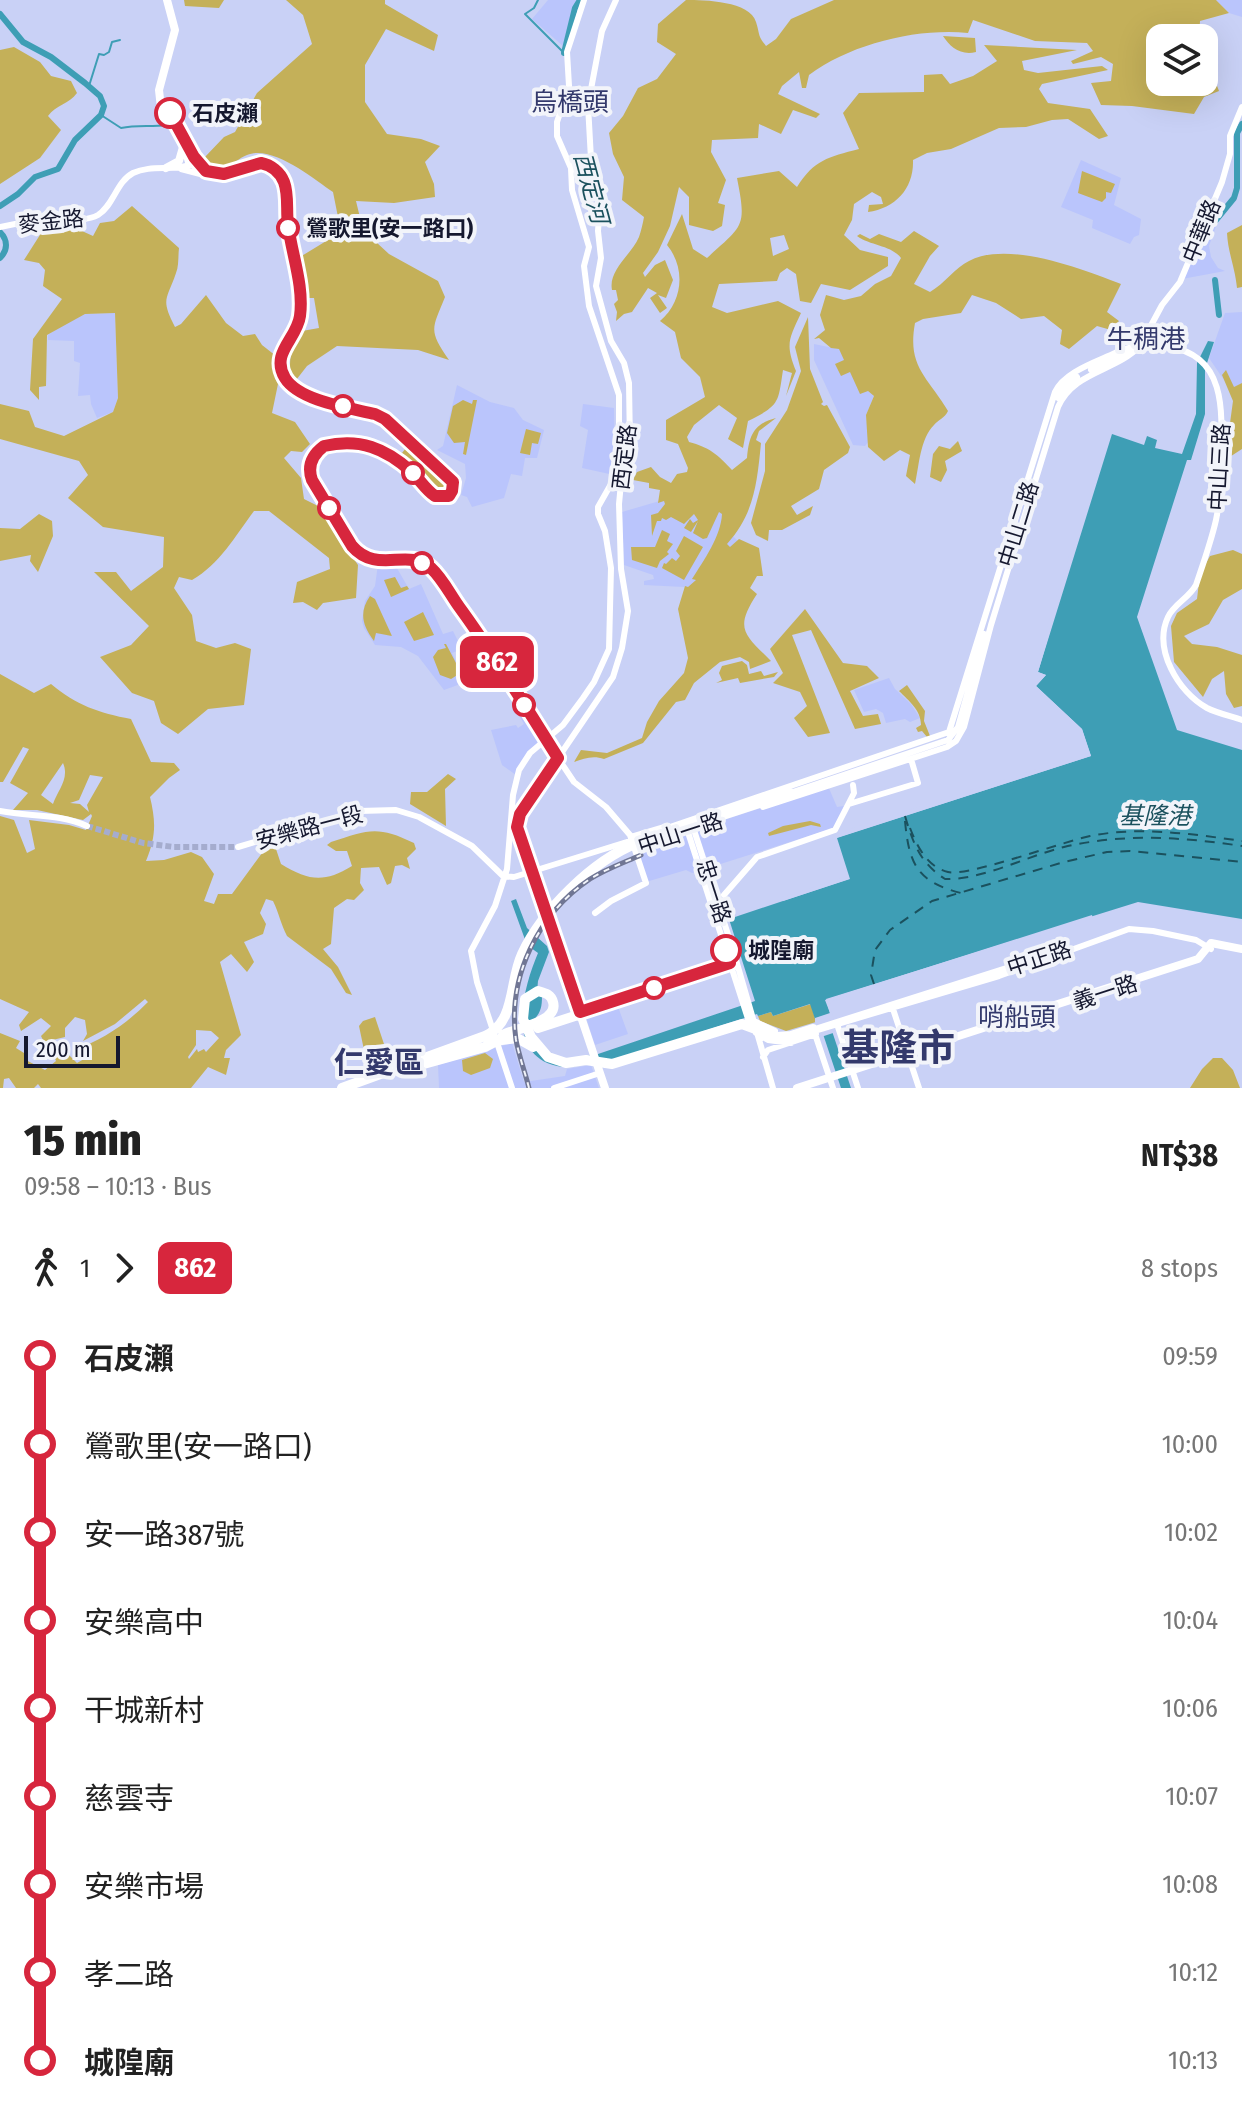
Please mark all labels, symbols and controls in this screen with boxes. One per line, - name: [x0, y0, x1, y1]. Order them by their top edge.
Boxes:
- map controls: [1146, 24, 1218, 96]
- button: layers: [1146, 24, 1218, 96]
- district label: 烏橋頭: [531, 87, 609, 118]
- marker: 石皮瀨: [155, 98, 185, 128]
- place label: 石皮瀨: [192, 100, 258, 127]
- water label: 西定河: [568, 150, 615, 230]
- street label: 中華路: [1177, 196, 1226, 267]
- street label: 麥金路: [17, 205, 85, 238]
- place label: 鶯歌里(安一路口): [306, 215, 474, 242]
- marker: 鶯歌里(安一路口): [277, 217, 299, 239]
- district label: 牛稠港: [1107, 324, 1185, 355]
- unlabelled marker: [332, 395, 354, 417]
- street label: 中山三路: [1204, 422, 1235, 512]
- street label: 西定路: [607, 423, 642, 491]
- unlabelled marker: [402, 462, 424, 484]
- street label: 中山二路: [993, 478, 1044, 570]
- unlabelled marker: [318, 497, 340, 519]
- unlabelled marker: [411, 552, 433, 574]
- line badge: 862: [451, 636, 543, 688]
- text: 862: [476, 645, 518, 678]
- unlabelled marker: [513, 694, 535, 716]
- street label: 安樂路一段: [253, 800, 366, 855]
- water label: 基隆港: [1119, 802, 1194, 830]
- street label: 中山一路: [634, 807, 726, 860]
- street label: 忠一路: [690, 856, 737, 927]
- marker: 城隍廟: [711, 935, 741, 965]
- street label: 中正路: [1004, 935, 1075, 982]
- place label: 城隍廟: [748, 937, 814, 964]
- street label: 義一路: [1070, 969, 1141, 1016]
- unlabelled marker: [643, 977, 665, 999]
- district label: 哨船頭: [978, 1002, 1056, 1033]
- district label: 基隆市: [841, 1025, 955, 1071]
- scale bar: [24, 1032, 120, 1068]
- text: 200 m: [36, 1036, 91, 1063]
- district label: 仁愛區: [334, 1045, 424, 1081]
- text: 15 min: [24, 1114, 142, 1167]
- text: NT$38: [1141, 1138, 1218, 1174]
- text: 09:58 – 10:13 · Bus: [24, 1171, 212, 1202]
- icon: walk: [24, 1246, 68, 1290]
- icon: forward: [102, 1246, 146, 1290]
- text: 862: [174, 1251, 216, 1284]
- text: 1: [80, 1253, 90, 1284]
- text: 8 stops: [1141, 1253, 1218, 1284]
- text: 石皮瀨: [84, 1341, 174, 1377]
- text: 09:59: [1162, 1341, 1218, 1372]
- text: 鶯歌里(安一路口): [84, 1429, 312, 1465]
- text: 10:00: [1162, 1429, 1218, 1460]
- text: 安一路387號: [84, 1517, 244, 1553]
- text: 10:02: [1164, 1517, 1218, 1548]
- text: 安樂高中: [84, 1605, 204, 1641]
- text: 10:04: [1163, 1605, 1218, 1636]
- text: 干城新村: [84, 1693, 204, 1729]
- text: 10:06: [1162, 1693, 1218, 1724]
- text: 慈雲寺: [84, 1781, 174, 1817]
- text: 10:07: [1165, 1781, 1218, 1812]
- text: 安樂市場: [84, 1869, 204, 1905]
- text: 10:08: [1162, 1869, 1218, 1900]
- text: 孝二路: [84, 1957, 174, 1993]
- text: 10:12: [1168, 1957, 1218, 1988]
- text: 城隍廟: [84, 2045, 174, 2081]
- text: 10:13: [1168, 2045, 1218, 2076]

